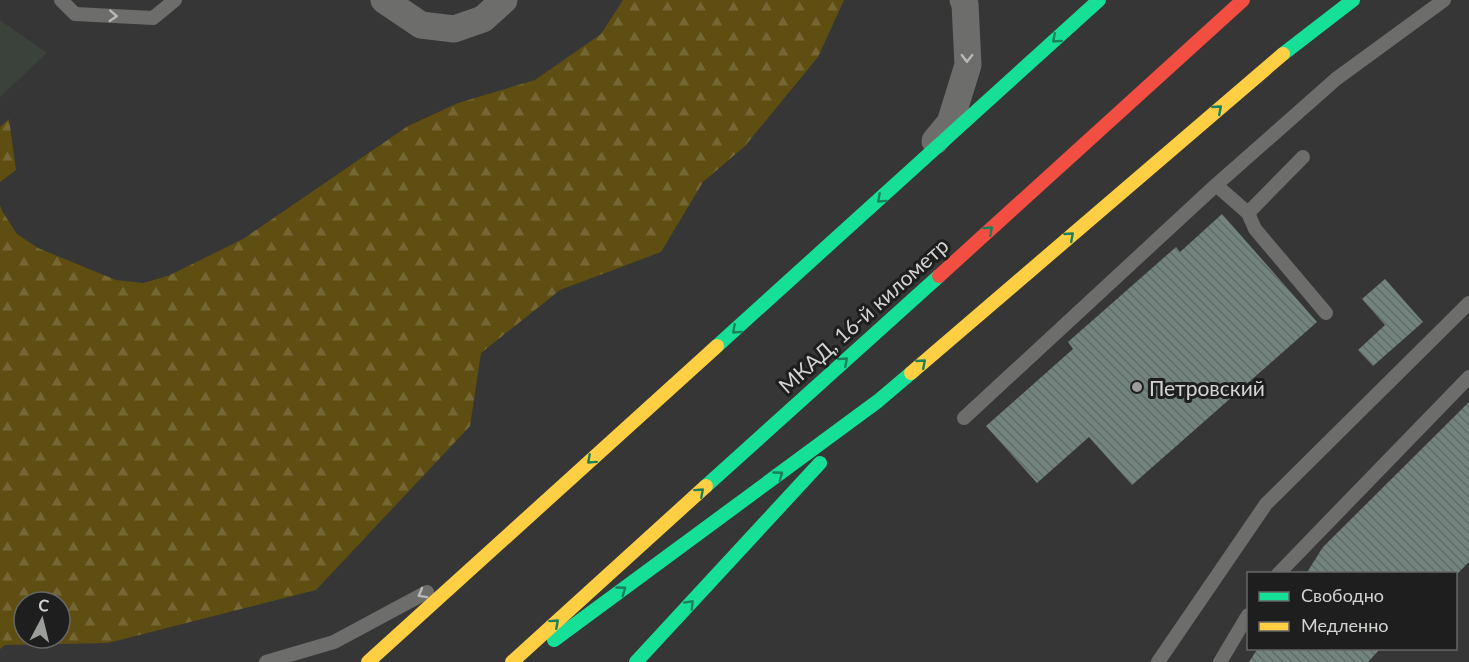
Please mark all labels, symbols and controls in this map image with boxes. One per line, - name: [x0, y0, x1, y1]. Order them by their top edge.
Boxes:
- one-way arrow: [109, 10, 118, 23]
- one-way arrow: [1052, 32, 1063, 43]
- one-way arrow: [960, 54, 973, 63]
- one-way arrow: [1211, 105, 1222, 116]
- one-way arrow: [877, 192, 888, 203]
- one-way arrow: [982, 226, 993, 237]
- street label: МКАД, 16-й километр: [773, 232, 953, 398]
- one-way arrow: [1063, 232, 1074, 243]
- one-way arrow: [732, 323, 743, 334]
- one-way arrow: [838, 357, 848, 368]
- one-way arrow: [915, 359, 926, 370]
- place label: Петровский: [1149, 375, 1265, 400]
- marker: Петровский: [1130, 380, 1144, 394]
- one-way arrow: [587, 453, 598, 464]
- one-way arrow: [773, 471, 784, 482]
- one-way arrow: [693, 488, 704, 499]
- legend: [1247, 572, 1457, 650]
- text: Свободно: [1301, 584, 1384, 606]
- one-way arrow: [616, 586, 627, 597]
- one-way arrow: [418, 587, 429, 598]
- north arrow: [12, 590, 72, 650]
- text: С: [37, 595, 51, 615]
- one-way arrow: [683, 600, 694, 610]
- text: Медленно: [1301, 614, 1389, 636]
- one-way arrow: [548, 619, 559, 630]

